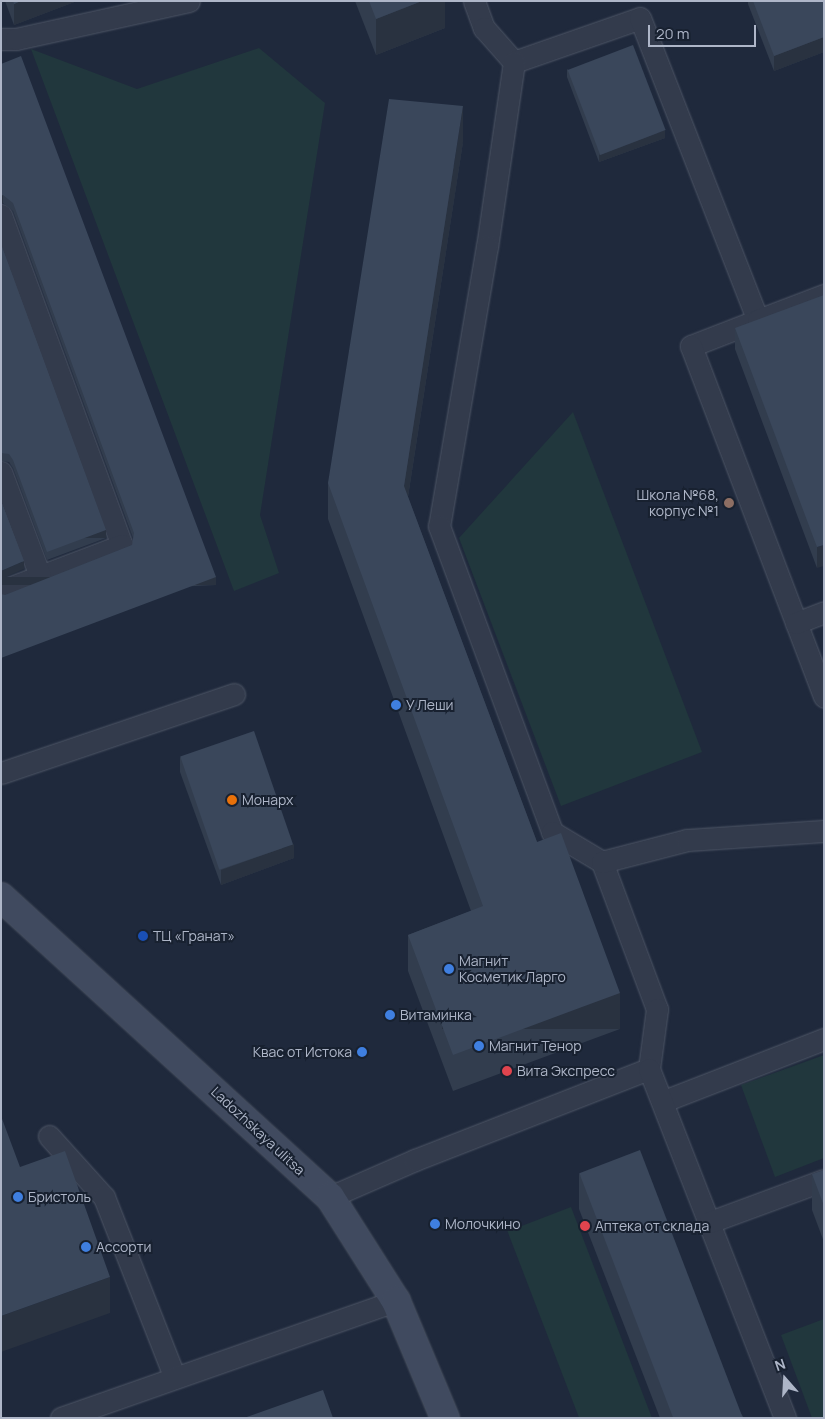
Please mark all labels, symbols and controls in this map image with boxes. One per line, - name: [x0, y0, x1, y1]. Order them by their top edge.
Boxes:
- scale bar: [650, 15, 758, 47]
- text: 20 m: [656, 23, 689, 44]
- place label: Школа №68, корпус №1: [637, 487, 719, 520]
- marker: Школа №68, корпус №1: [723, 497, 735, 509]
- place label: У Леши: [406, 697, 454, 713]
- marker: У Леши: [390, 699, 402, 711]
- place label: Монарх: [242, 792, 293, 808]
- marker: Монарх: [226, 794, 238, 806]
- place label: ТЦ «Гранат»: [153, 928, 235, 944]
- marker: ТЦ «Гранат»: [137, 930, 149, 942]
- place label: Магнит Косметик Ларго: [459, 953, 566, 986]
- marker: Магнит Косметик Ларго: [443, 963, 455, 975]
- place label: Витаминка: [400, 1007, 472, 1023]
- marker: Витаминка: [384, 1009, 396, 1021]
- place label: Магнит Тенор: [489, 1038, 582, 1054]
- marker: Магнит Тенор: [473, 1040, 485, 1052]
- place label: Квас от Истока: [253, 1044, 352, 1060]
- marker: Квас от Истока: [356, 1046, 368, 1058]
- place label: Вита Экспресс: [517, 1063, 615, 1079]
- marker: Вита Экспресс: [501, 1065, 513, 1077]
- street label: Ladozhskaya ulitsa: [208, 1083, 308, 1179]
- place label: Бристоль: [28, 1189, 91, 1205]
- marker: Бристоль: [12, 1191, 24, 1203]
- place label: Молочкино: [445, 1216, 520, 1232]
- marker: Молочкино: [429, 1218, 441, 1230]
- place label: Аптека от склада: [595, 1218, 709, 1234]
- marker: Аптека от склада: [579, 1220, 591, 1232]
- place label: Ассорти: [96, 1239, 152, 1255]
- marker: Ассорти: [80, 1241, 92, 1253]
- north arrow: [760, 1354, 810, 1404]
- text: N: [772, 1354, 788, 1375]

